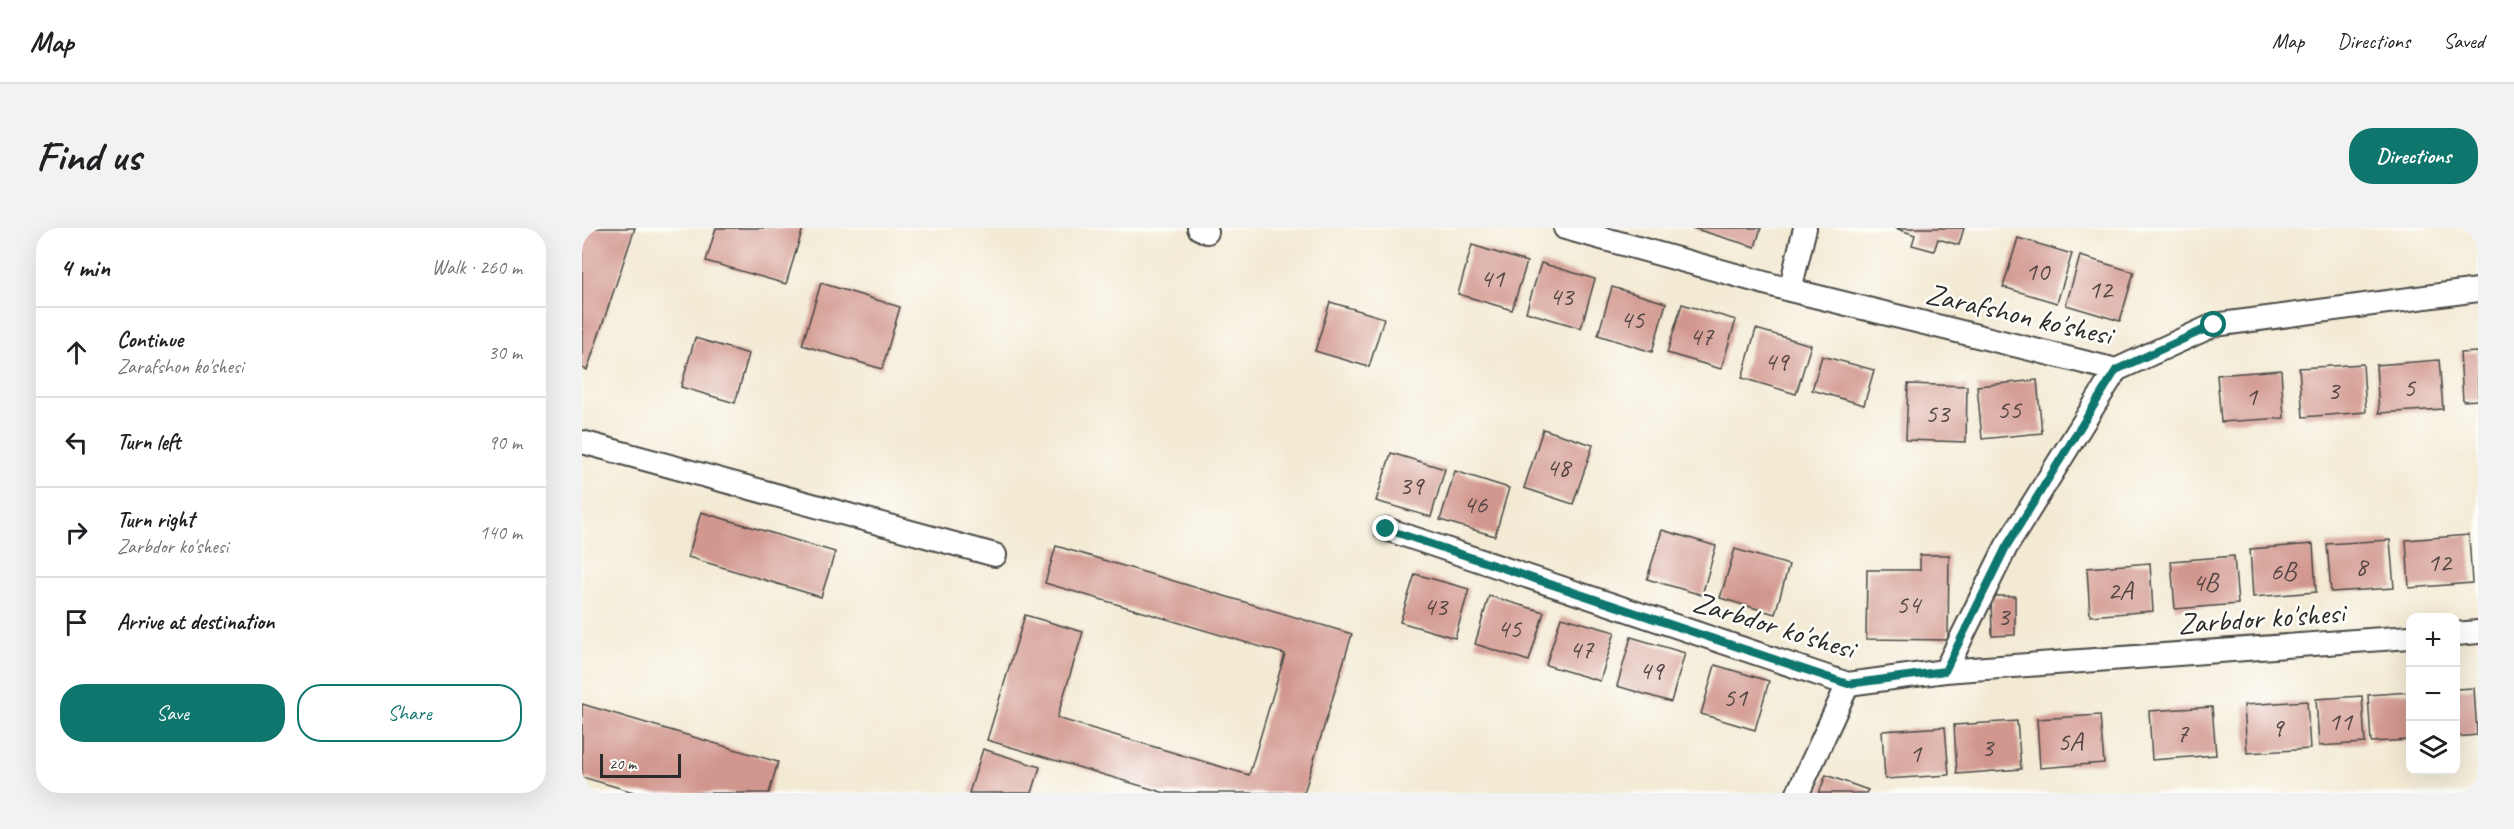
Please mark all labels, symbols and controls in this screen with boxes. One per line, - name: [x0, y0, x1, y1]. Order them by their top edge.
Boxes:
- text: Map: [30, 24, 73, 59]
- text: Map: [2272, 28, 2304, 54]
- text: Directions: [2337, 28, 2410, 54]
- text: Saved: [2443, 28, 2484, 54]
- button: Directions: [2349, 128, 2478, 184]
- text: Find us: [36, 130, 141, 183]
- text: 4 min: [60, 251, 110, 284]
- house number: 10: [2025, 254, 2051, 288]
- text: Walk · 260 m: [432, 255, 522, 280]
- house number: 41: [1480, 261, 1506, 295]
- house number: 12: [2088, 272, 2114, 306]
- street label: Zarafshon ko'shesi: [1922, 274, 2119, 355]
- house number: 43: [1549, 279, 1575, 313]
- house number: 45: [1620, 302, 1646, 336]
- route start: [2200, 311, 2226, 337]
- house number: 47: [1689, 319, 1715, 353]
- text: Continue: [117, 326, 183, 354]
- icon: ahead: [60, 336, 93, 369]
- text: 30 m: [488, 340, 522, 365]
- house number: 49: [1764, 344, 1790, 378]
- text: Zarafshon ko'shesi: [117, 354, 243, 379]
- house number: 5: [2403, 370, 2417, 404]
- house number: 3: [2327, 373, 2341, 407]
- house number: 1: [2245, 379, 2259, 413]
- house number: 55: [1997, 392, 2023, 426]
- house number: 53: [1925, 396, 1951, 430]
- icon: left: [60, 426, 93, 459]
- text: Turn left: [117, 428, 181, 456]
- text: 90 m: [488, 430, 522, 455]
- house number: 48: [1546, 450, 1573, 484]
- house number: 39: [1399, 468, 1425, 502]
- house number: 46: [1463, 487, 1488, 521]
- text: Turn right: [117, 506, 194, 534]
- route end: [1372, 515, 1398, 541]
- icon: right: [60, 516, 93, 549]
- text: 140 m: [479, 520, 522, 545]
- text: Zarbdor ko'shesi: [117, 534, 228, 559]
- house number: 12: [2427, 545, 2453, 579]
- house number: 8: [2355, 549, 2370, 583]
- house number: 6B: [2270, 554, 2298, 588]
- house number: 4B: [2192, 565, 2220, 599]
- house number: 2A: [2107, 573, 2134, 607]
- street label: Zarbdor ko'shesi: [1689, 582, 1863, 669]
- house number: 54: [1896, 587, 1923, 621]
- house number: 43: [1423, 589, 1449, 623]
- street label: Zarbdor ko'shesi: [2176, 593, 2349, 643]
- house number: 3: [1997, 599, 2011, 633]
- icon: arrive: [60, 606, 93, 639]
- text: Arrive at destination: [117, 608, 274, 636]
- house number: 45: [1497, 611, 1523, 645]
- map controls: [2406, 613, 2460, 775]
- button: +: [2406, 613, 2460, 667]
- house number: 47: [1569, 632, 1595, 666]
- house number: 49: [1639, 653, 1665, 687]
- button: −: [2406, 667, 2460, 721]
- house number: 51: [1723, 680, 1749, 714]
- button: Save: [60, 684, 285, 742]
- button: Share: [297, 684, 522, 742]
- house number: 11: [2328, 704, 2354, 738]
- house number: 9: [2271, 710, 2285, 744]
- house number: 7: [2176, 716, 2190, 750]
- button: layers: [2406, 721, 2460, 775]
- house number: 5A: [2057, 724, 2084, 758]
- house number: 3: [1981, 730, 1995, 764]
- house number: 1: [1909, 736, 1923, 770]
- scale bar: [600, 751, 681, 778]
- text: 20 m: [609, 754, 636, 774]

